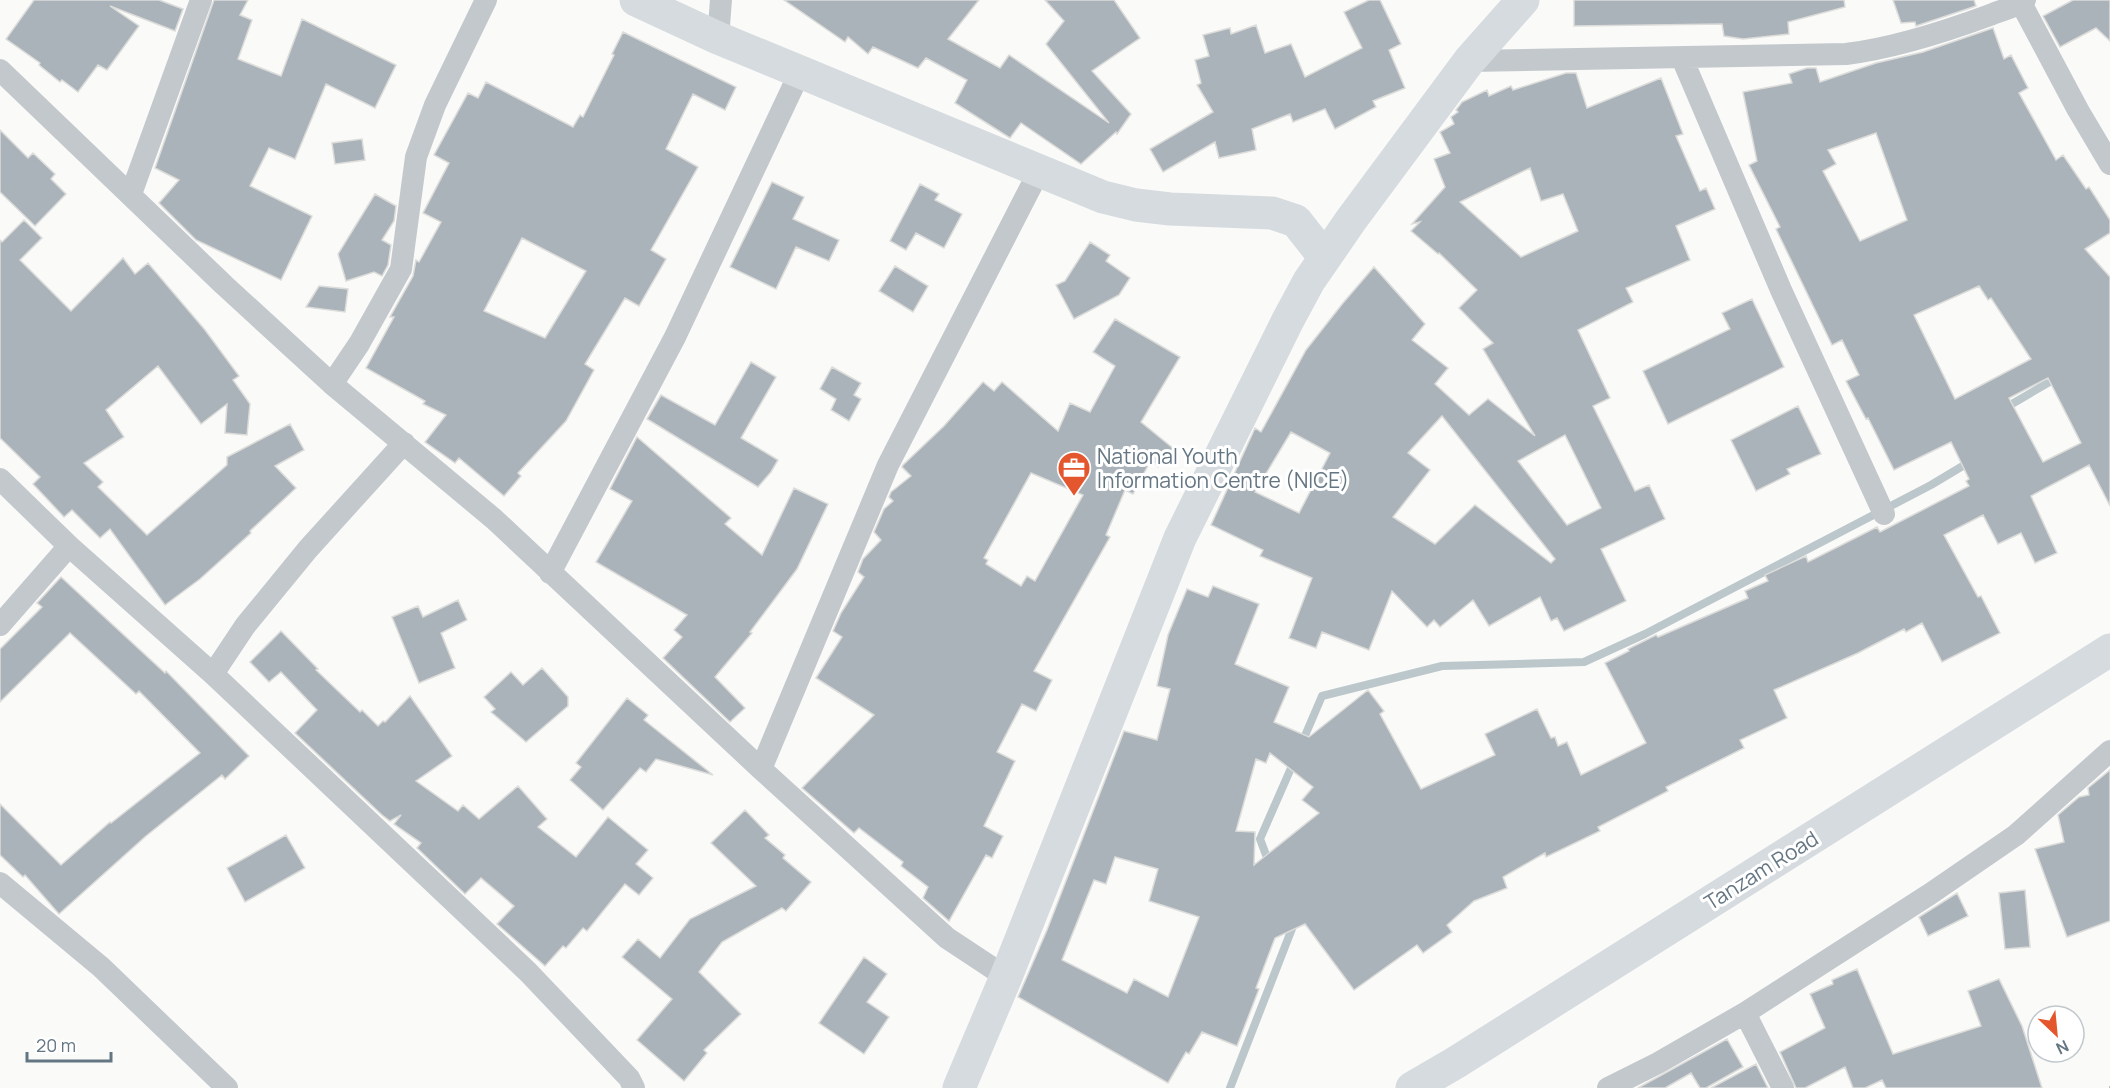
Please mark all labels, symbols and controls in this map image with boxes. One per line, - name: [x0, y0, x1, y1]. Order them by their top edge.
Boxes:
- place label: National Youth Information Centre (NICE): [1097, 442, 1349, 494]
- office icon: National Youth Information Centre (NICE): [1056, 450, 1092, 497]
- street label: Tanzam Road: [1699, 824, 1823, 916]
- north arrow: [2026, 1004, 2086, 1064]
- scale bar: [27, 1025, 111, 1063]
- text: 20 m: [36, 1033, 76, 1057]
- text: N: [2053, 1035, 2073, 1060]

